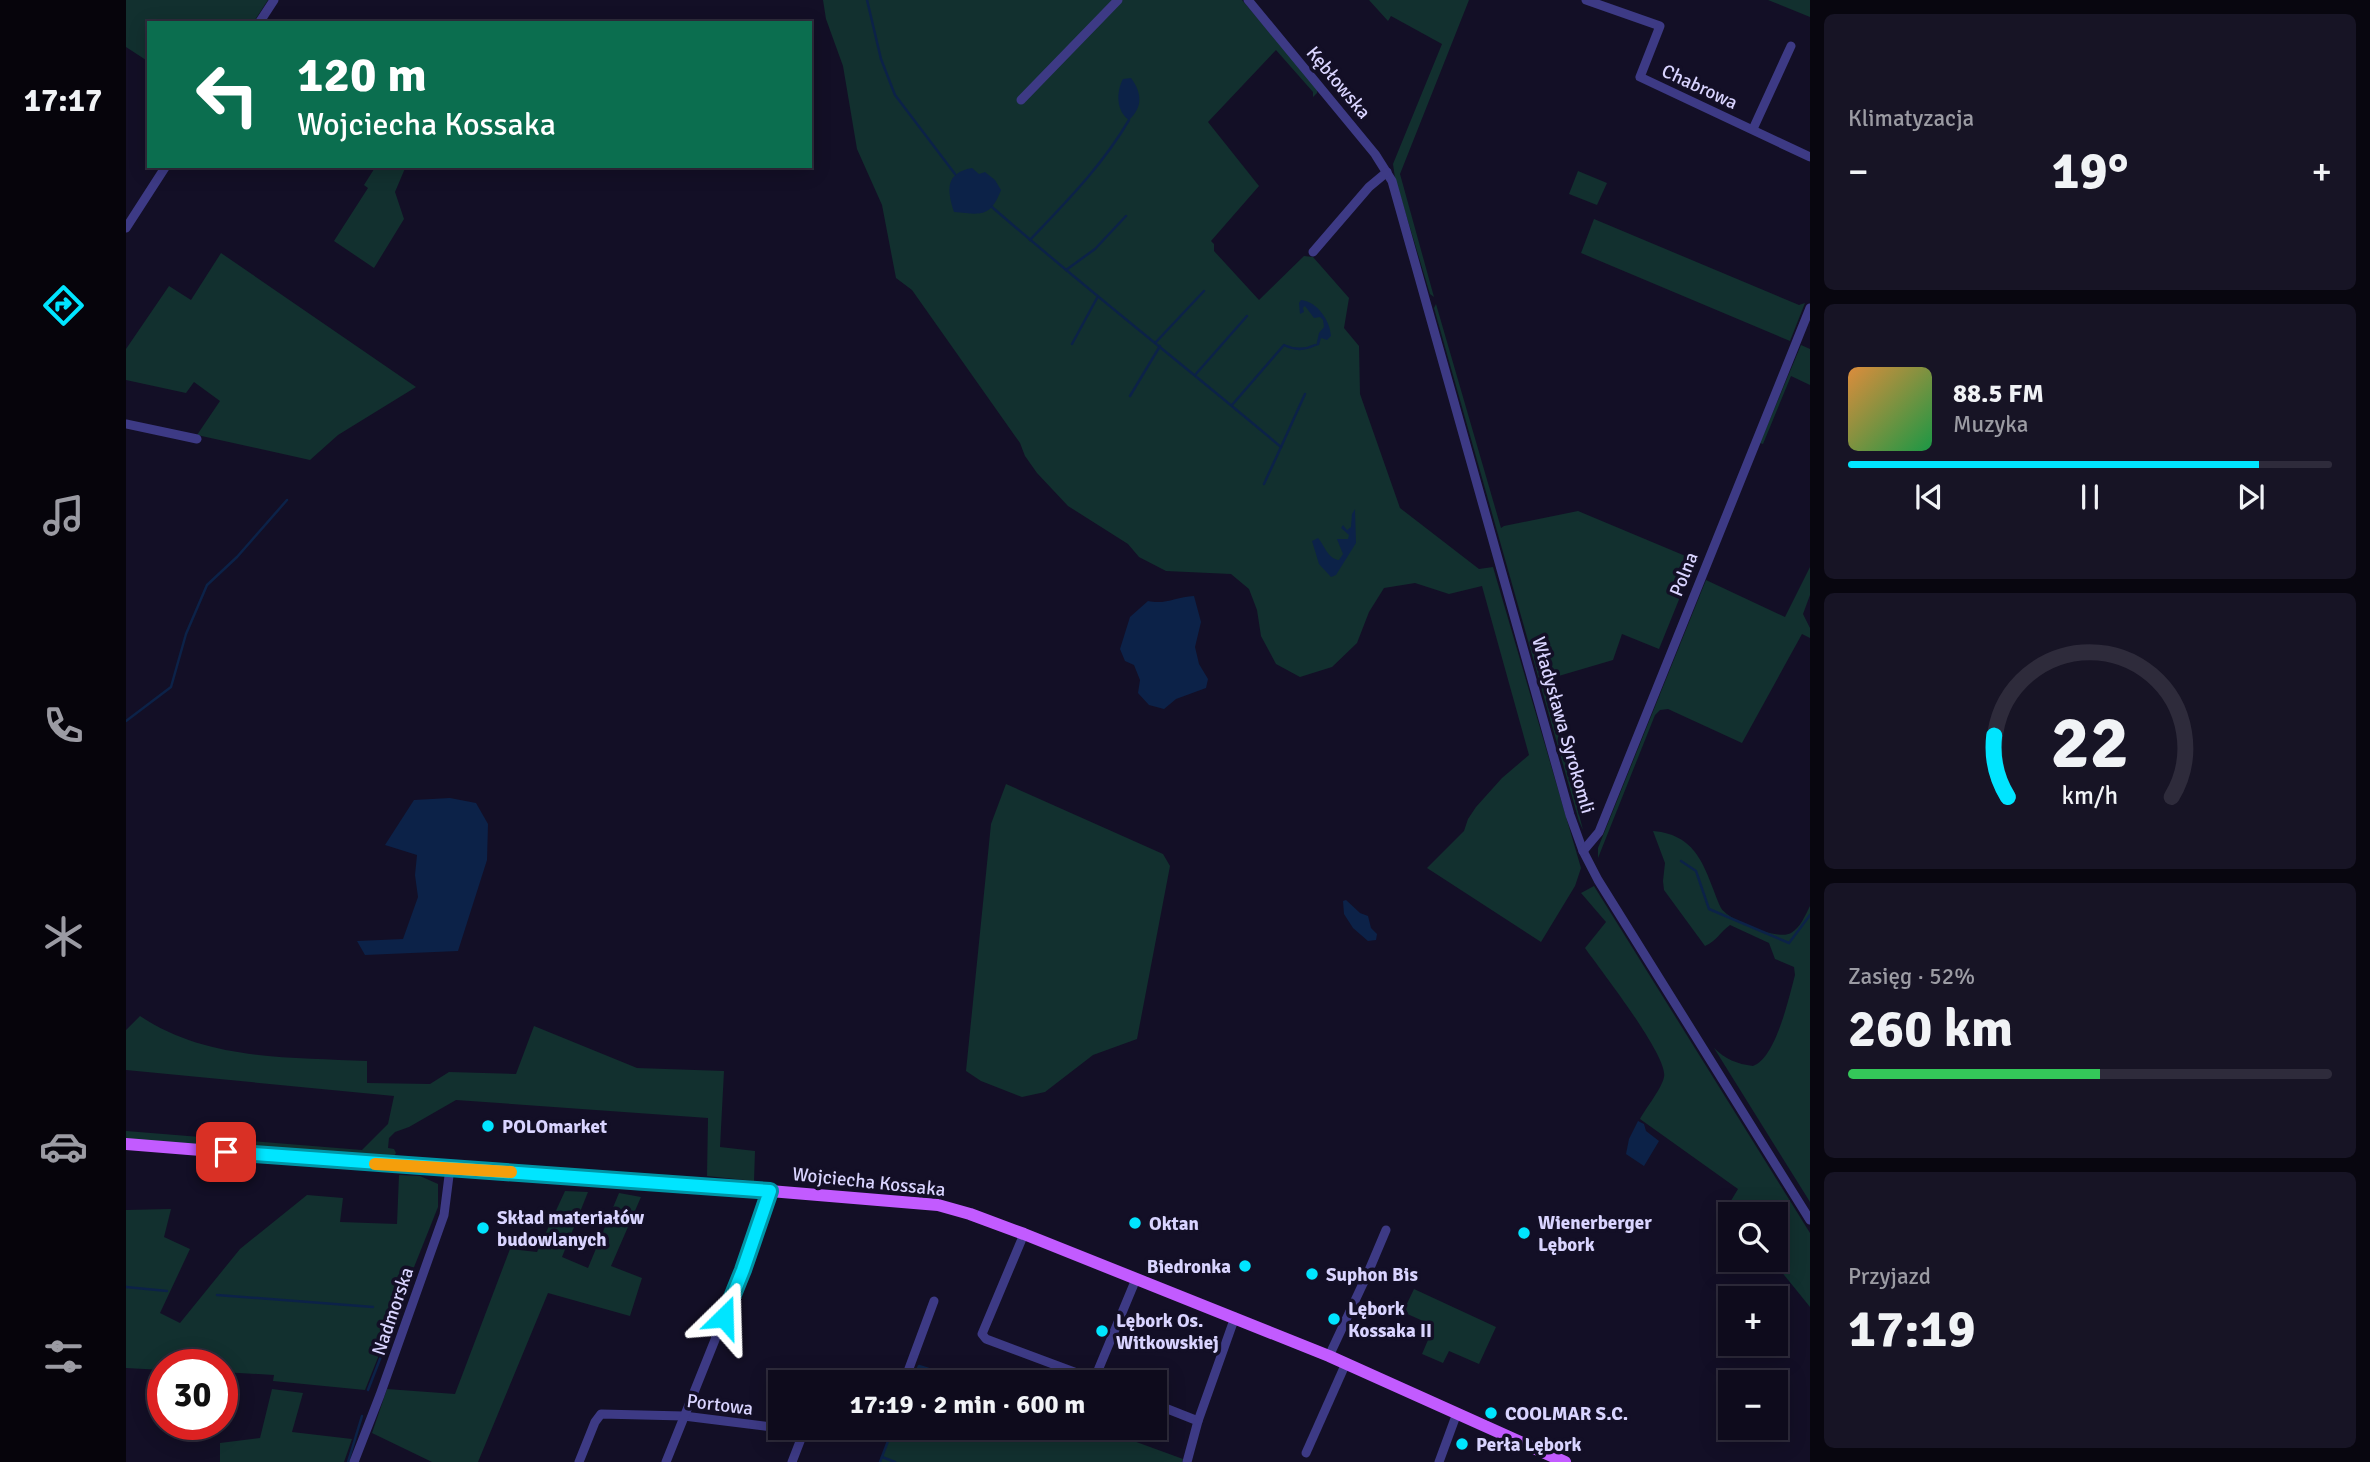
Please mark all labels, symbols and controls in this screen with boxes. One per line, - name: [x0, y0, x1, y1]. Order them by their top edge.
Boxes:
- street label: Kębłowska: [1301, 41, 1376, 124]
- text: 120 m: [297, 45, 427, 105]
- icon: left: [182, 49, 273, 140]
- street label: Chabrowa: [1658, 59, 1741, 115]
- text: 17:17: [24, 81, 102, 120]
- text: Klimatyzacja: [1848, 104, 1974, 133]
- text: Wojciecha Kossaka: [297, 105, 556, 144]
- text: 19°: [2052, 139, 2128, 203]
- text: −: [1848, 148, 1869, 195]
- text: +: [2311, 148, 2332, 195]
- icon: directions: [39, 281, 88, 330]
- text: 88.5 FM: [1953, 378, 2044, 410]
- text: Muzyka: [1953, 410, 2028, 439]
- icon: previous: [1910, 478, 1948, 516]
- icon: pause: [2071, 478, 2109, 516]
- icon: next: [2232, 478, 2270, 516]
- icon: music: [39, 491, 88, 540]
- street label: Polna: [1664, 549, 1704, 600]
- street label: Władysława Syrokomli: [1526, 634, 1600, 816]
- text: 22: [2051, 699, 2129, 788]
- icon: phone: [39, 701, 88, 750]
- text: km/h: [2062, 780, 2118, 811]
- icon: climate: [39, 912, 88, 961]
- text: Zasięg · 52%: [1848, 962, 1975, 991]
- text: 260 km: [1848, 997, 2013, 1061]
- place label: POLOmarket: [502, 1115, 607, 1139]
- marker: POLOmarket: [480, 1118, 496, 1134]
- icon: car: [39, 1122, 88, 1171]
- pin: [196, 1122, 256, 1182]
- icon: arrive: [207, 1133, 245, 1171]
- street label: Wojciecha Kossaka: [791, 1162, 947, 1202]
- map controls: [1718, 1202, 1788, 1440]
- button: search: [1718, 1202, 1788, 1272]
- place label: Skład materiałów budowlanych: [497, 1206, 645, 1252]
- place label: Wienerberger Lębork: [1538, 1211, 1652, 1257]
- place label: Oktan: [1149, 1212, 1199, 1236]
- marker: Oktan: [1127, 1215, 1143, 1231]
- marker: Skład materiałów budowlanych: [475, 1220, 491, 1236]
- marker: Wienerberger Lębork: [1516, 1225, 1532, 1241]
- place label: Biedronka: [1147, 1255, 1231, 1279]
- marker: Biedronka: [1237, 1258, 1253, 1274]
- text: Przyjazd: [1848, 1262, 1931, 1291]
- place label: Suphon Bis: [1326, 1263, 1418, 1287]
- street label: Nadmorska: [367, 1264, 419, 1359]
- marker: Suphon Bis: [1304, 1266, 1320, 1282]
- position arrow: [687, 1280, 761, 1354]
- button: +: [1718, 1286, 1788, 1356]
- place label: Lębork Kossaka II: [1348, 1297, 1432, 1343]
- text: 17:19: [1848, 1297, 1976, 1361]
- place label: Lębork Os. Witkowskiej: [1116, 1309, 1219, 1355]
- marker: Lębork Kossaka II: [1326, 1311, 1342, 1327]
- marker: Lębork Os. Witkowskiej: [1094, 1323, 1110, 1339]
- icon: filters: [39, 1332, 88, 1381]
- speed limit sign: 30: [147, 1349, 238, 1440]
- button: −: [1718, 1370, 1788, 1440]
- street label: Portowa: [685, 1389, 755, 1421]
- text: 17:19 · 2 min · 600 m: [850, 1389, 1085, 1421]
- place label: COOLMAR S.C.: [1505, 1402, 1628, 1426]
- marker: COOLMAR S.C.: [1483, 1405, 1499, 1421]
- place label: Perła Lębork: [1476, 1433, 1581, 1457]
- marker: Perła Lębork: [1454, 1436, 1470, 1452]

